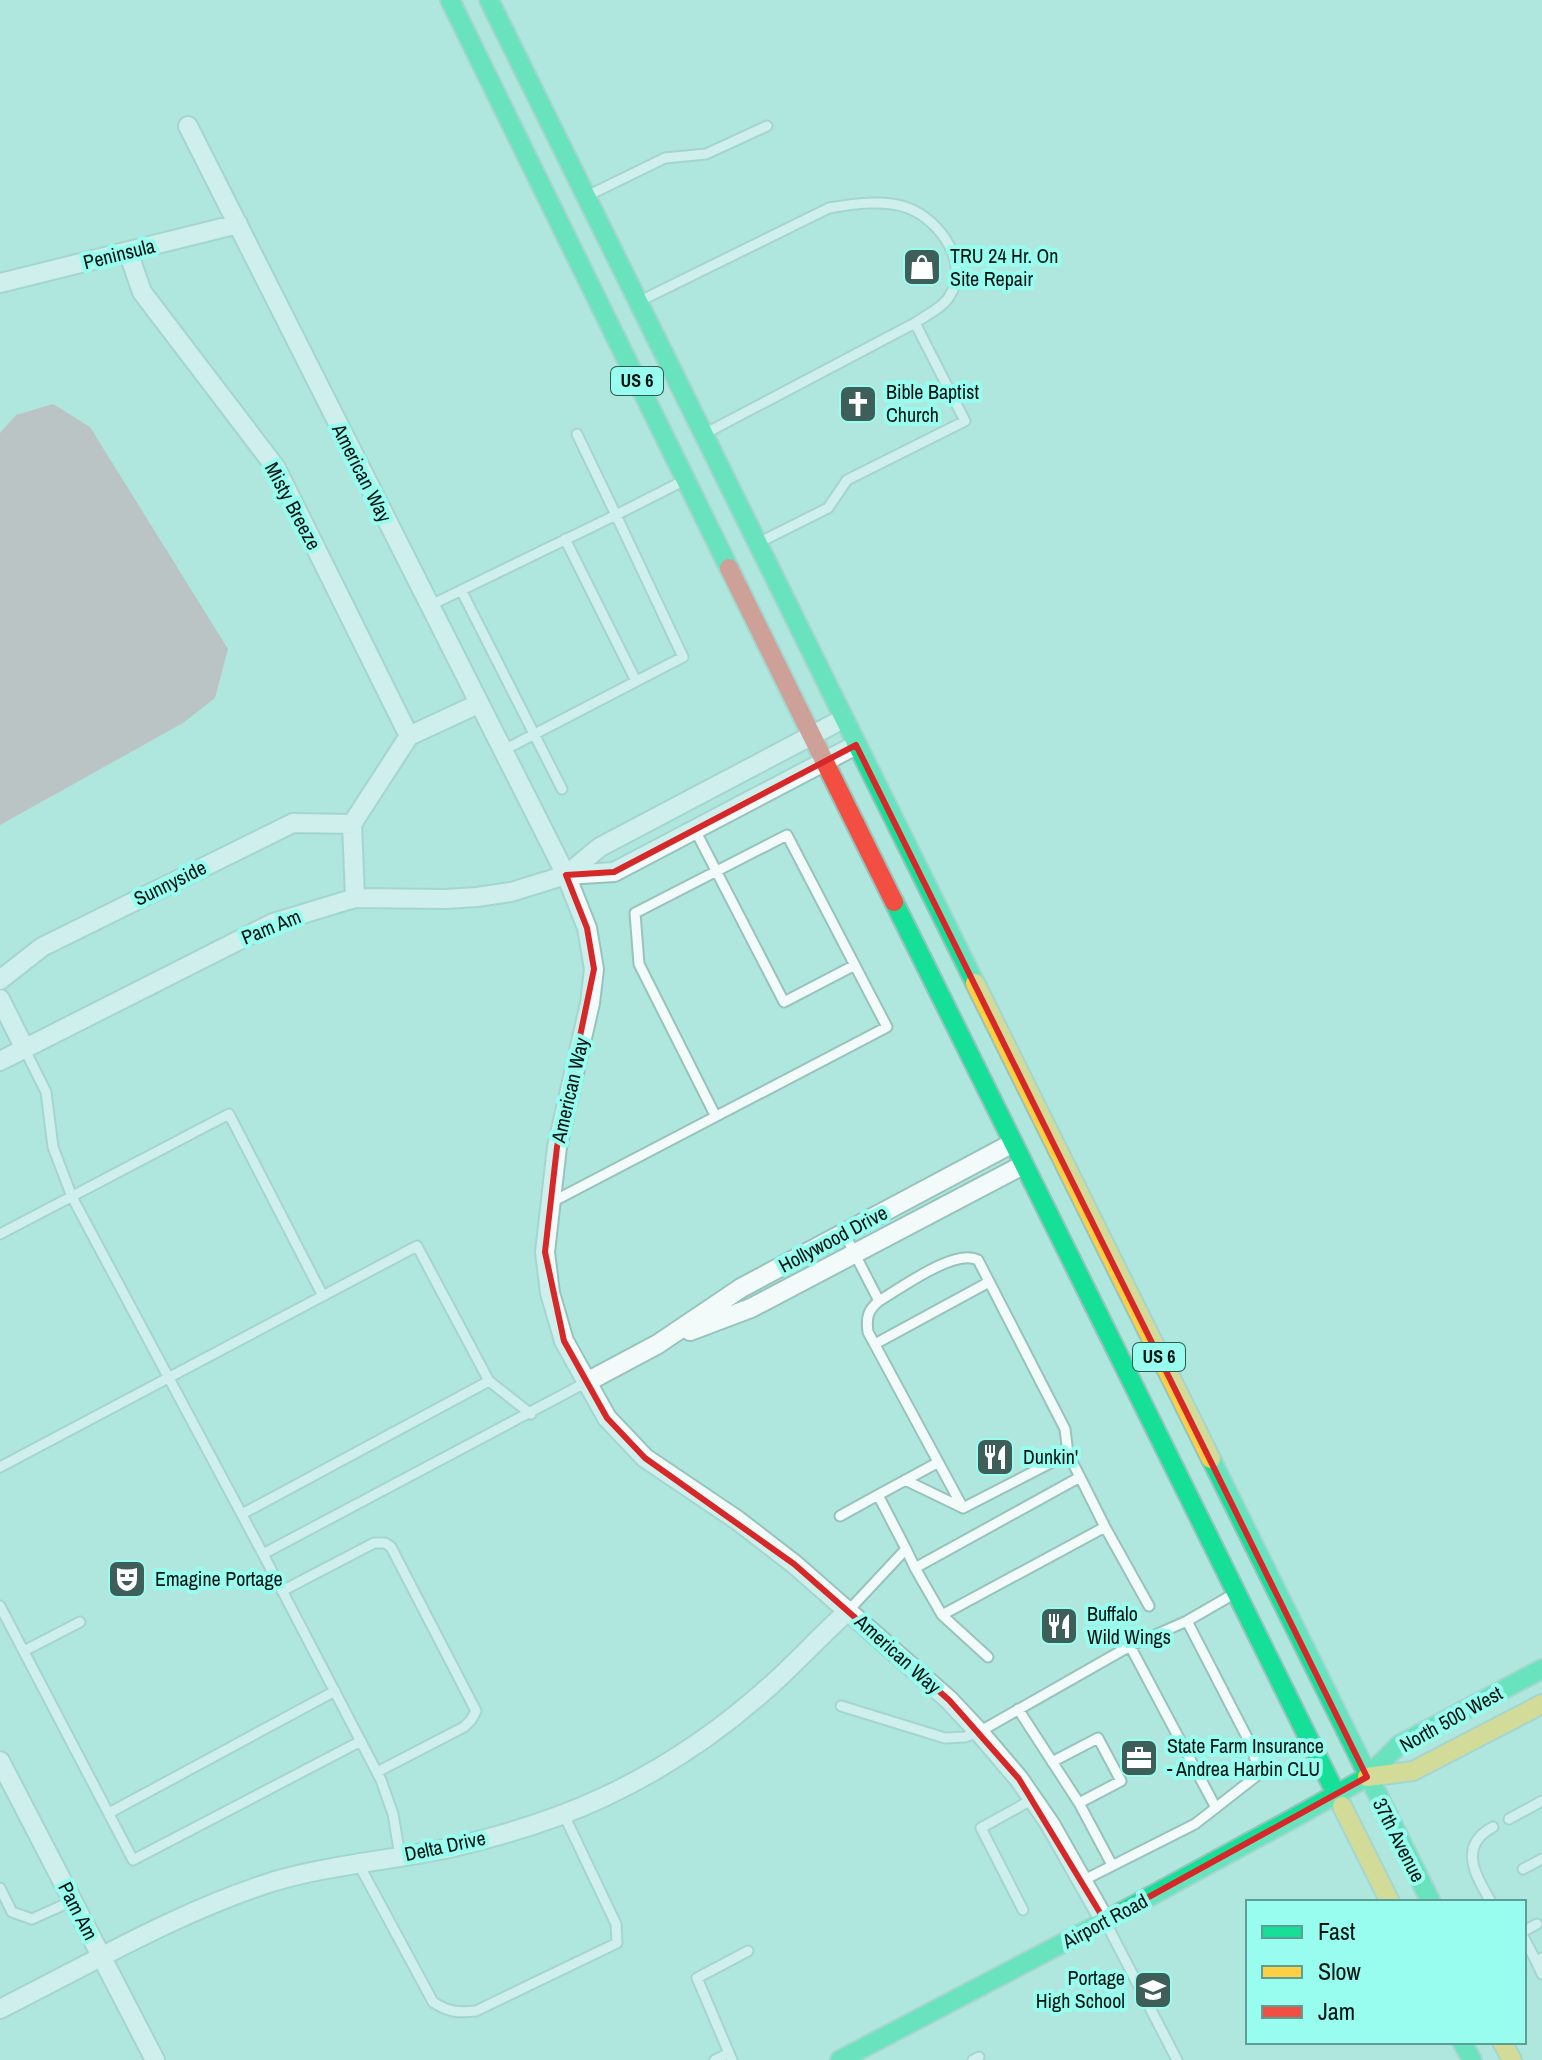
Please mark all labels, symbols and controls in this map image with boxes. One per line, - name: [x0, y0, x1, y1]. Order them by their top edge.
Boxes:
- street label: Peninsula: [80, 232, 158, 275]
- place label: TRU 24 Hr. On Site Repair: [950, 242, 1058, 292]
- shop icon: TRU 24 Hr. On Site Repair: [901, 246, 943, 288]
- road number: US 6: [611, 367, 663, 395]
- place label: Bible Baptist Church: [886, 378, 979, 428]
- church icon: Bible Baptist Church: [837, 383, 879, 425]
- street label: American Way: [326, 418, 399, 527]
- street label: Misty Breeze: [259, 457, 328, 554]
- street label: Sunnyside: [129, 853, 211, 912]
- street label: Pam Am: [237, 902, 305, 951]
- street label: American Way: [544, 1034, 595, 1146]
- street label: Hollywood Drive: [774, 1199, 892, 1279]
- road number: US 6: [1133, 1343, 1185, 1371]
- restaurant icon: Dunkin': [974, 1436, 1016, 1478]
- place label: Dunkin': [1023, 1443, 1078, 1470]
- theatre icon: Emagine Portage: [106, 1558, 148, 1600]
- place label: Emagine Portage: [155, 1565, 283, 1592]
- place label: Buffalo Wild Wings: [1087, 1600, 1171, 1650]
- restaurant icon: Buffalo Wild Wings: [1038, 1605, 1080, 1647]
- street label: American Way: [849, 1607, 948, 1700]
- street label: North 500 West: [1395, 1679, 1507, 1758]
- place label: State Farm Insurance - Andrea Harbin CLU: [1167, 1732, 1324, 1782]
- office icon: State Farm Insurance - Andrea Harbin CLU: [1118, 1737, 1160, 1779]
- street label: 37th Avenue: [1367, 1793, 1432, 1886]
- street label: Delta Drive: [402, 1824, 488, 1867]
- street label: Pam Am: [52, 1877, 105, 1945]
- street label: Airport Road: [1056, 1887, 1152, 1955]
- legend: [1246, 1900, 1526, 2044]
- text: Fast: [1318, 1915, 1356, 1947]
- text: Slow: [1318, 1955, 1361, 1987]
- place label: Portage High School: [1036, 1964, 1125, 2014]
- school or university icon: Portage High School: [1132, 1969, 1174, 2011]
- text: Jam: [1318, 1995, 1355, 2027]

